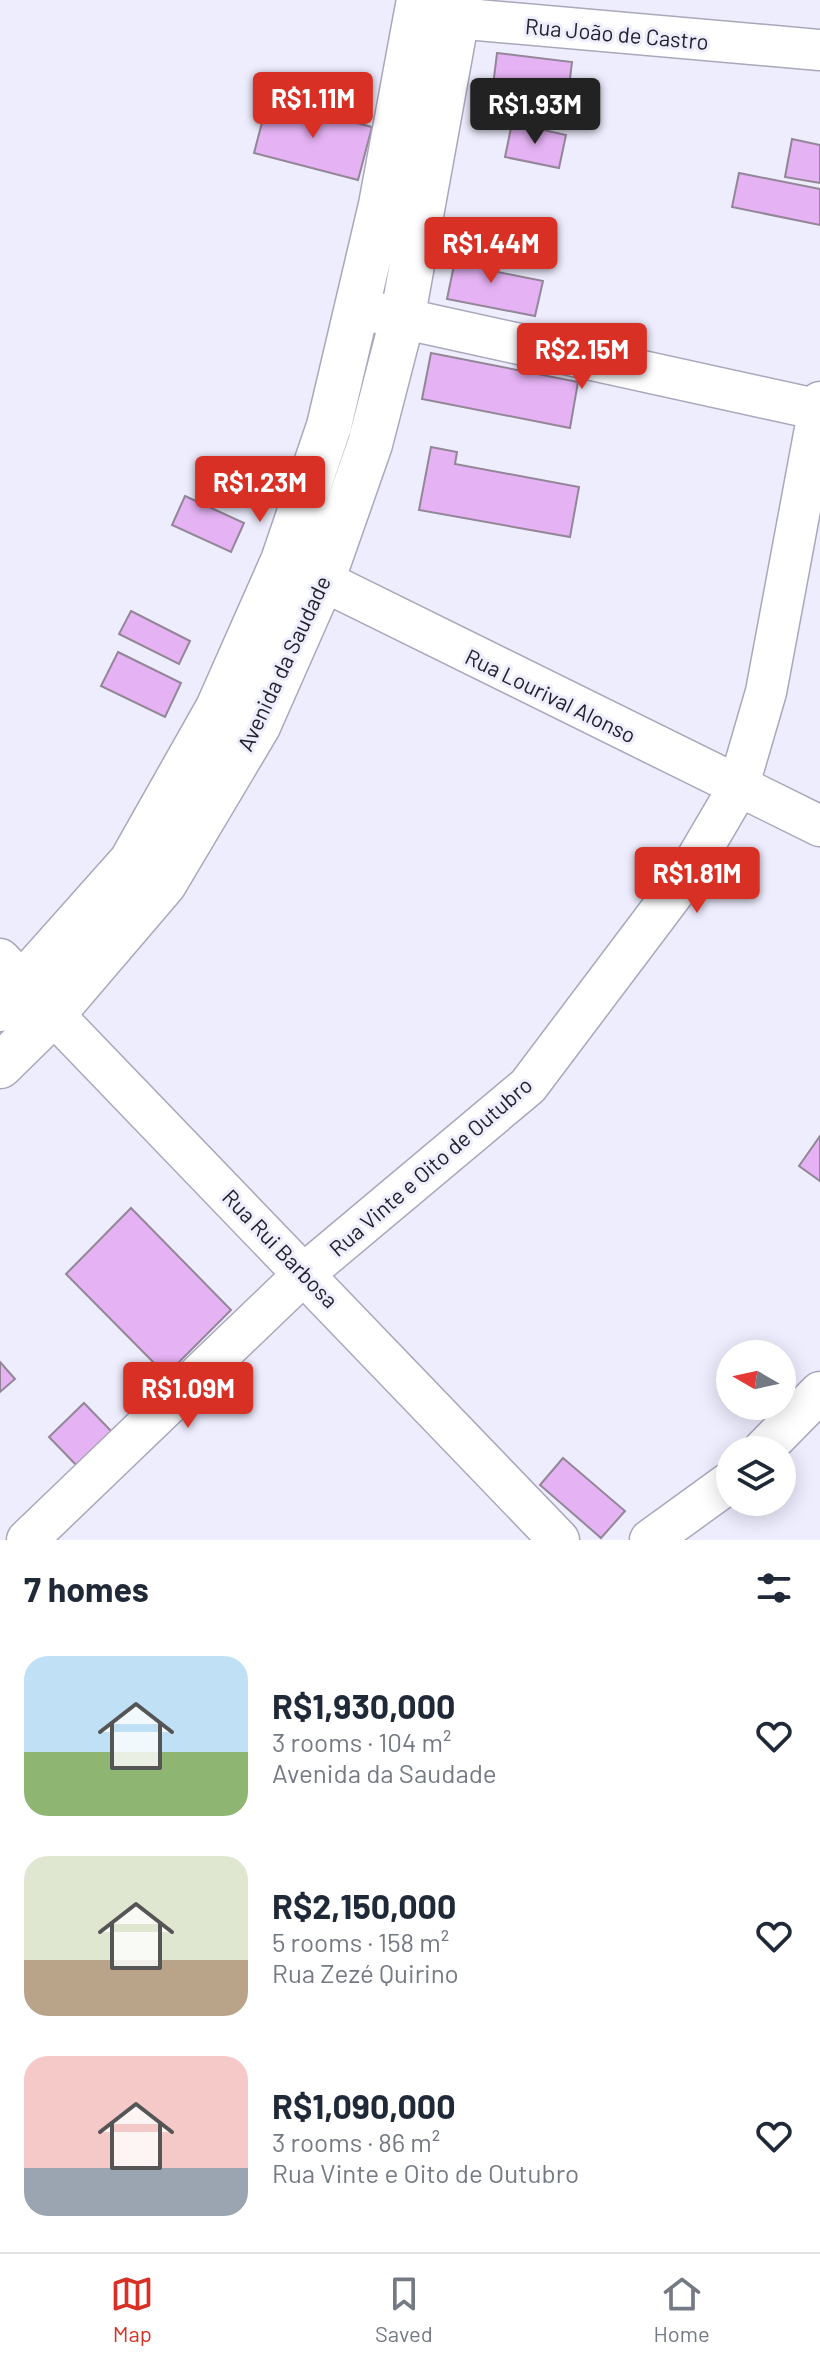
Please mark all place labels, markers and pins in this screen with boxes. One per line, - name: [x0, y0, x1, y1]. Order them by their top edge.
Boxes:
- pin: R$1.11M: [239, 72, 387, 140]
- pin: R$1.93M: [461, 78, 609, 146]
- pin: R$1.44M: [417, 217, 565, 285]
- pin: R$2.15M: [508, 323, 656, 391]
- pin: R$1.23M: [186, 456, 334, 524]
- pin: R$1.81M: [623, 847, 771, 915]
- pin: R$1.09M: [114, 1362, 262, 1430]

